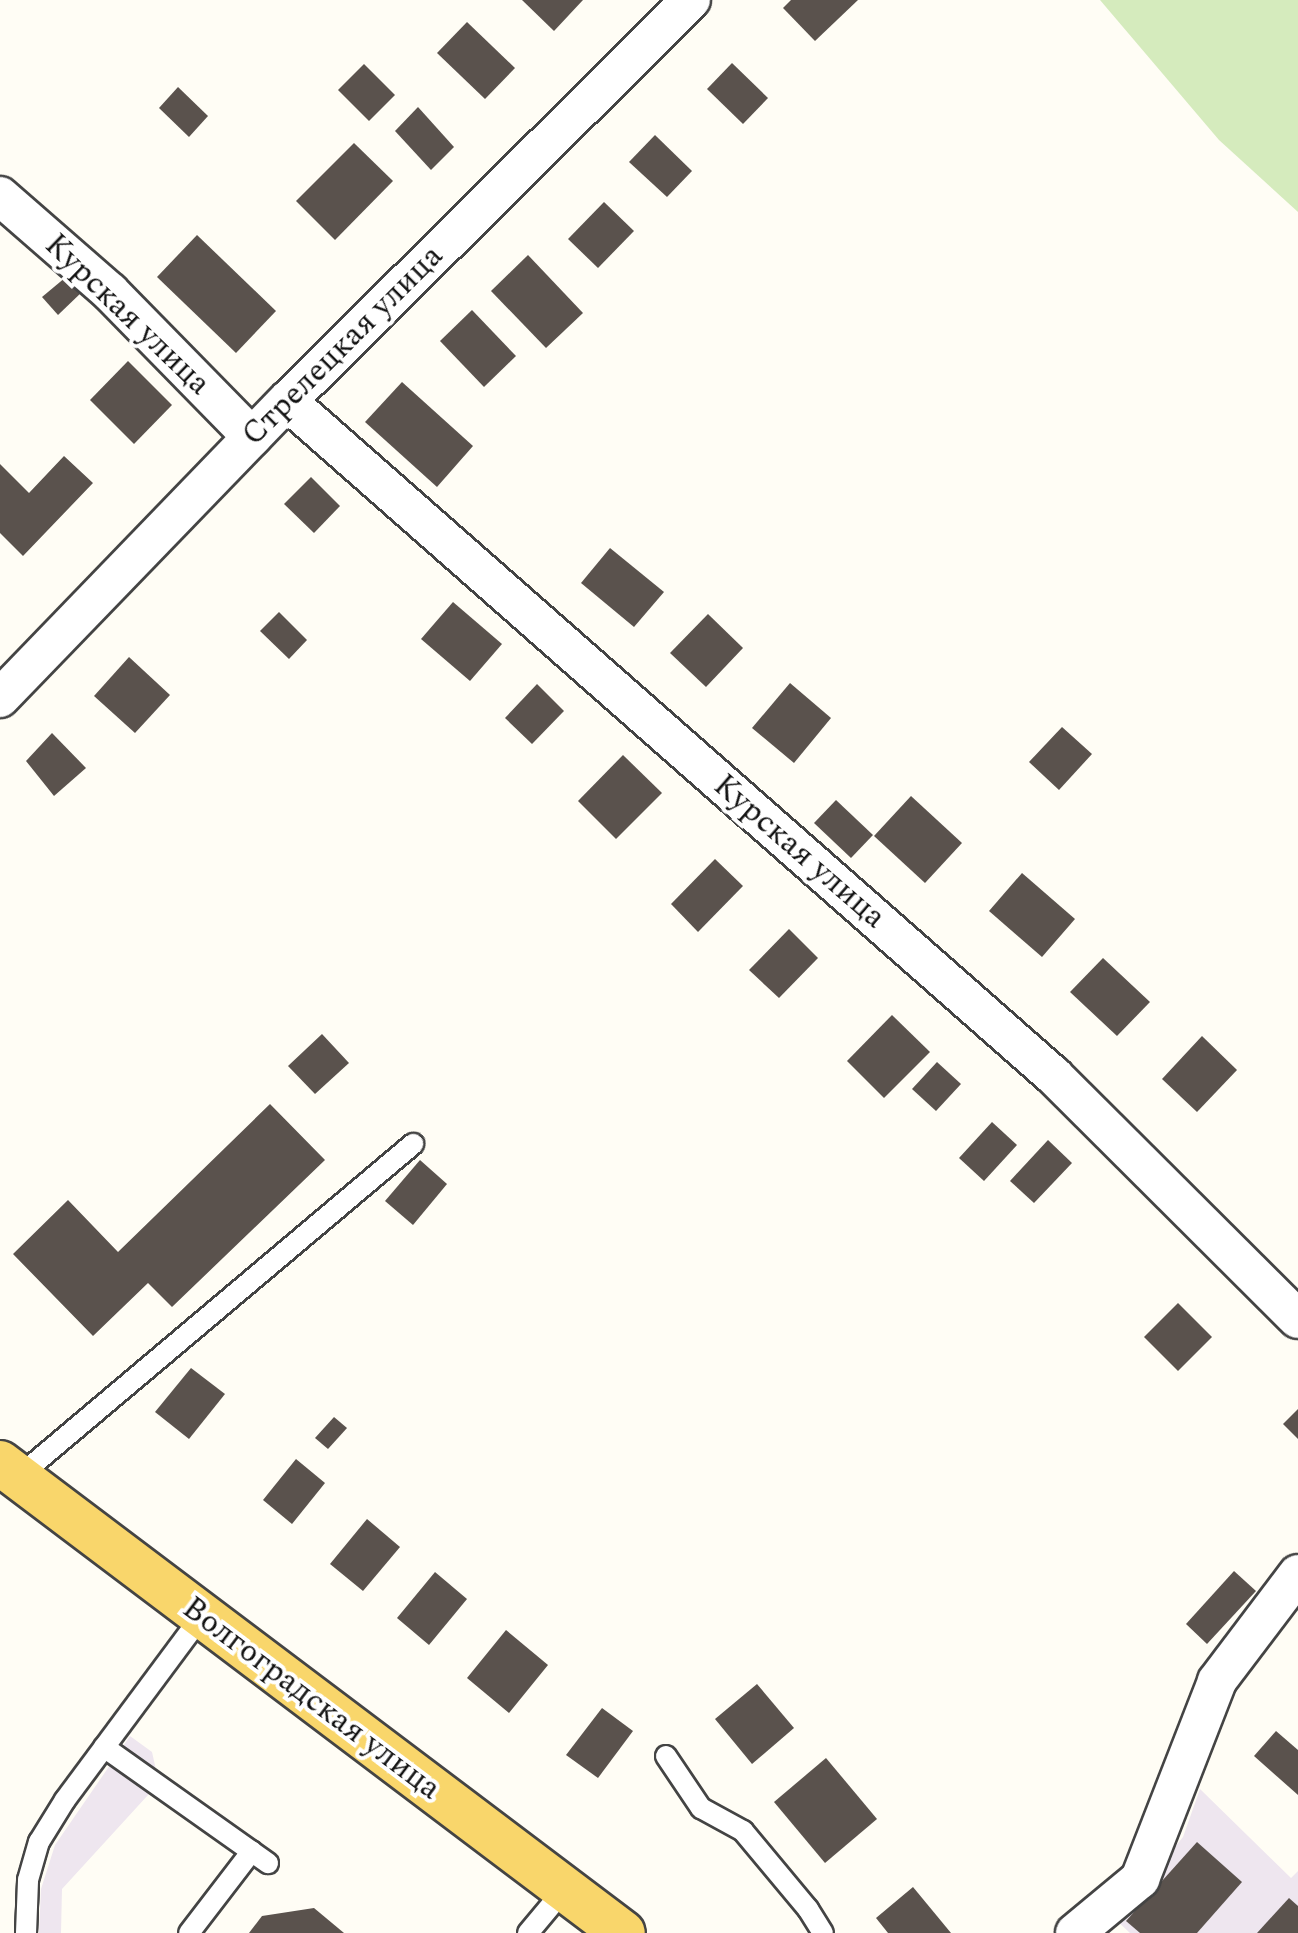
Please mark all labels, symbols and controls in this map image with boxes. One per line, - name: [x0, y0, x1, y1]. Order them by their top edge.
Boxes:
- street label: Курская улица: [36, 226, 218, 404]
- street label: Стрелецкая улица: [235, 238, 451, 454]
- street label: Курская улица: [705, 767, 893, 937]
- street label: Волгоградская улица: [174, 1589, 448, 1809]

